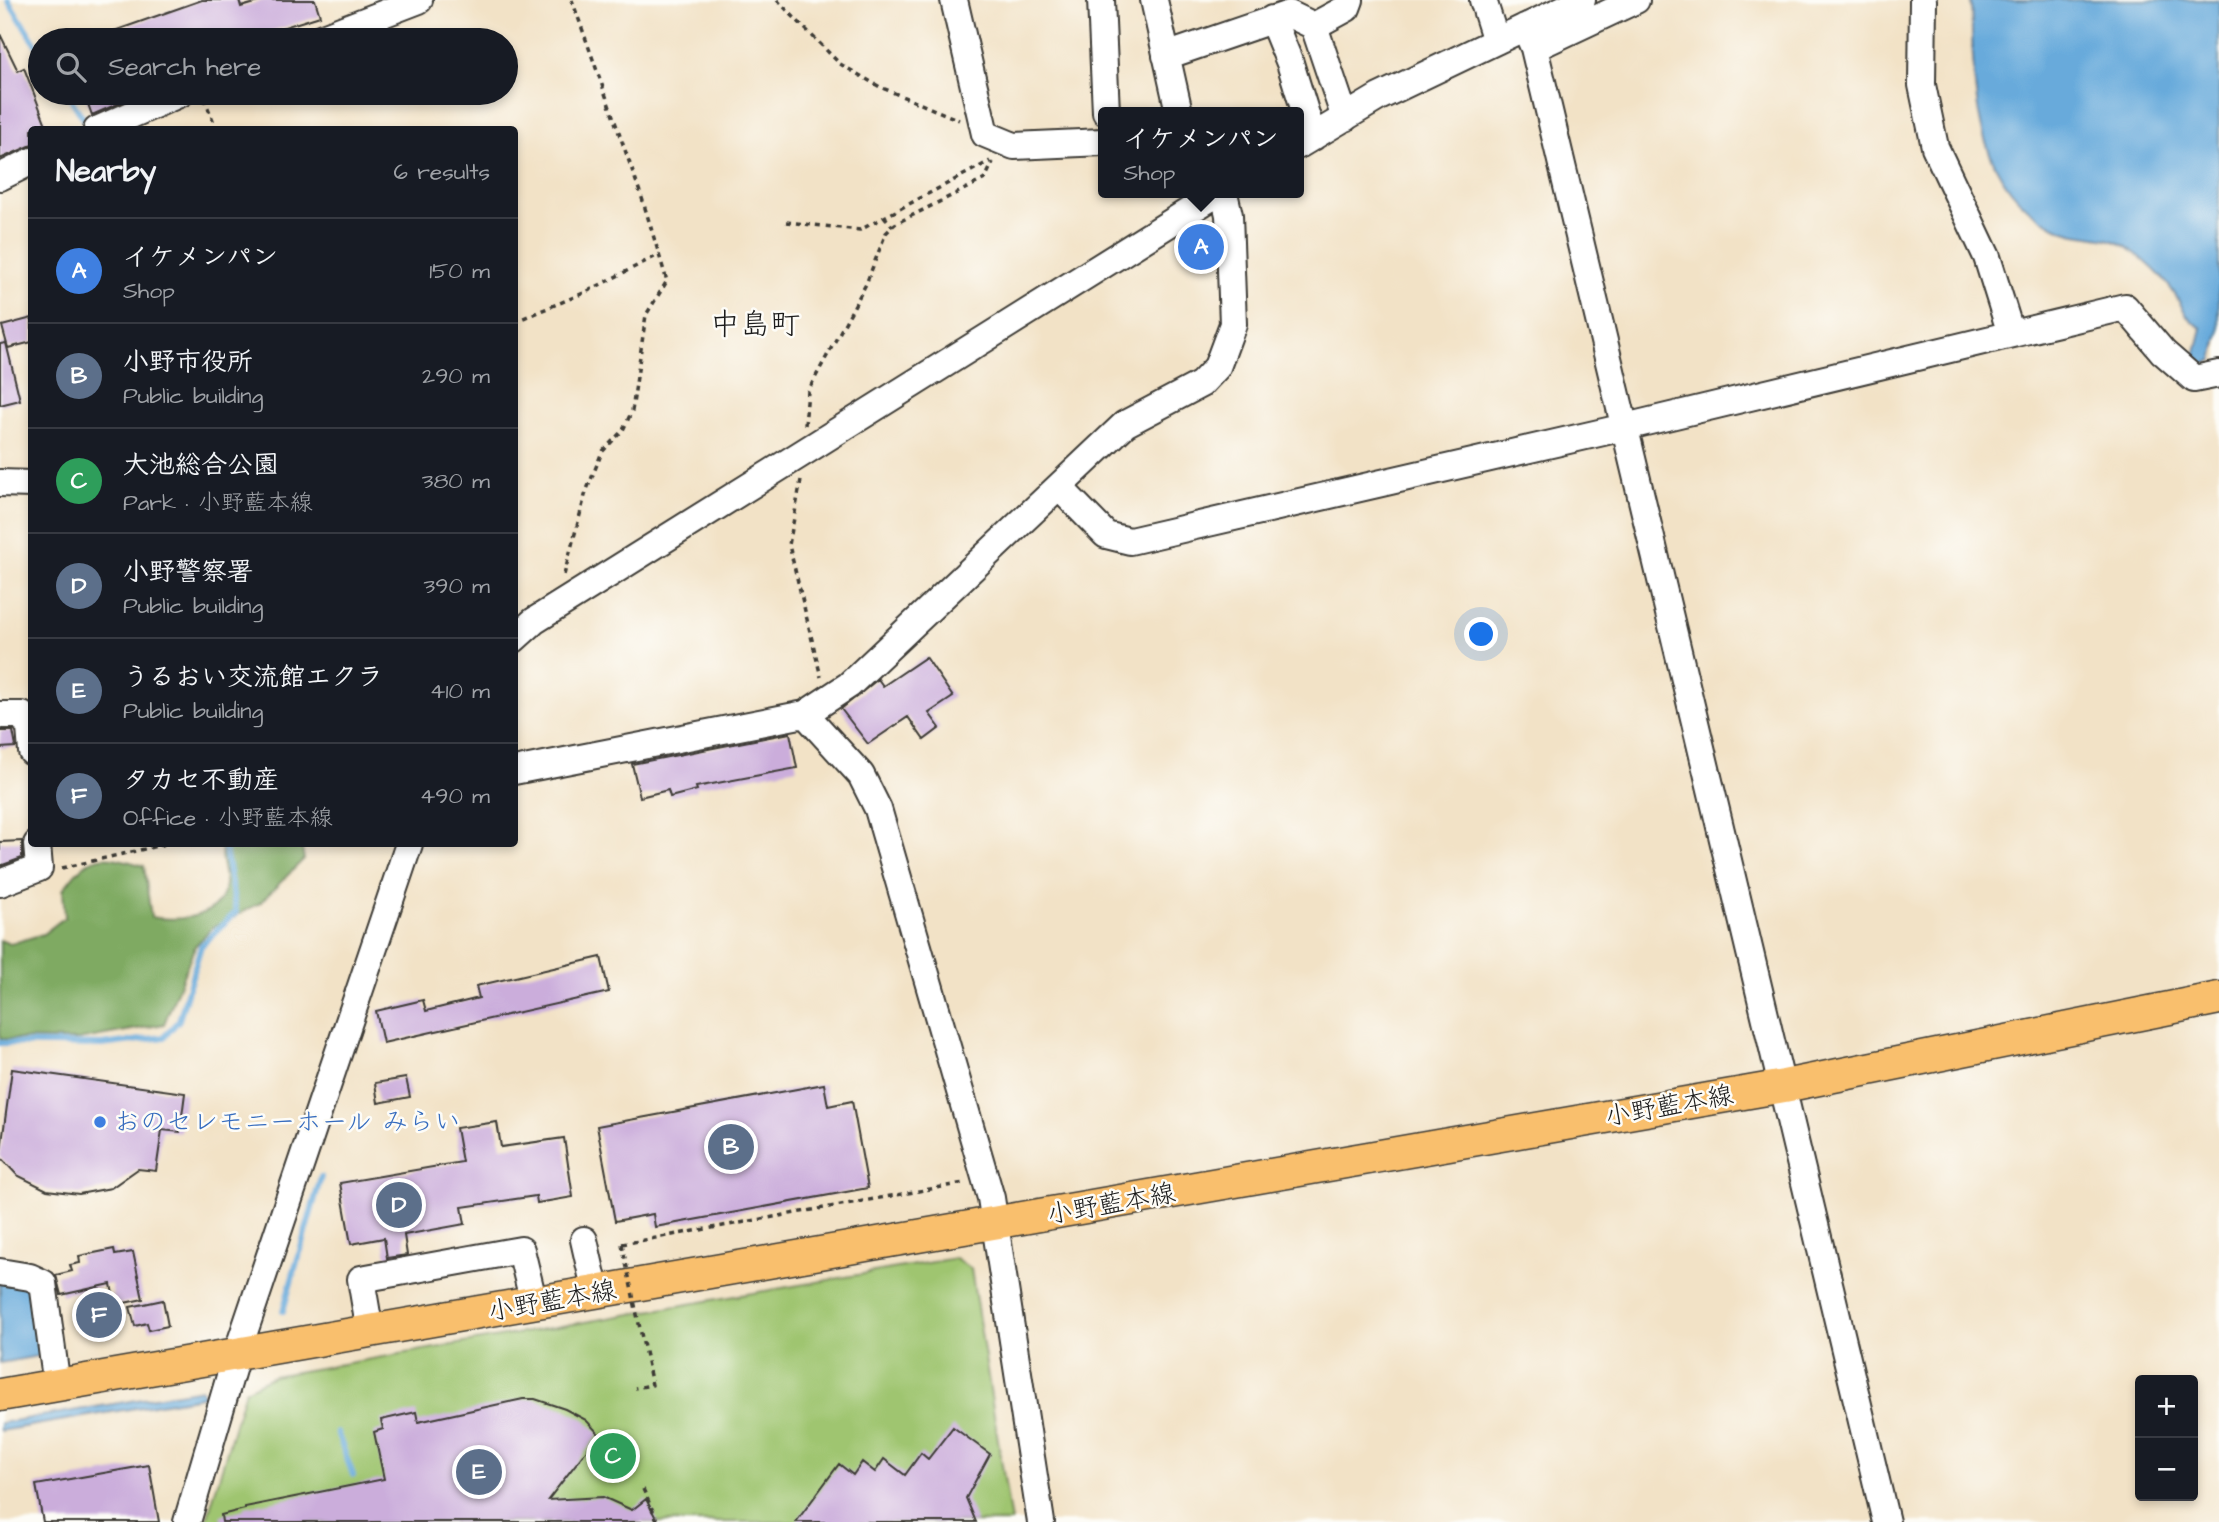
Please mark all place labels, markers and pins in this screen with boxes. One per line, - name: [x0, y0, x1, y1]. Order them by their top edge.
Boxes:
- pin: A: [1178, 221, 1224, 273]
- place label: おのセレモニーホール みらい: [114, 1104, 460, 1140]
- marker: おのセレモニーホール みらい: [92, 1114, 108, 1130]
- pin: B: [708, 1121, 754, 1173]
- pin: D: [376, 1179, 422, 1231]
- pin: F: [76, 1289, 122, 1341]
- pin: C: [590, 1430, 636, 1482]
- pin: E: [456, 1446, 502, 1498]

